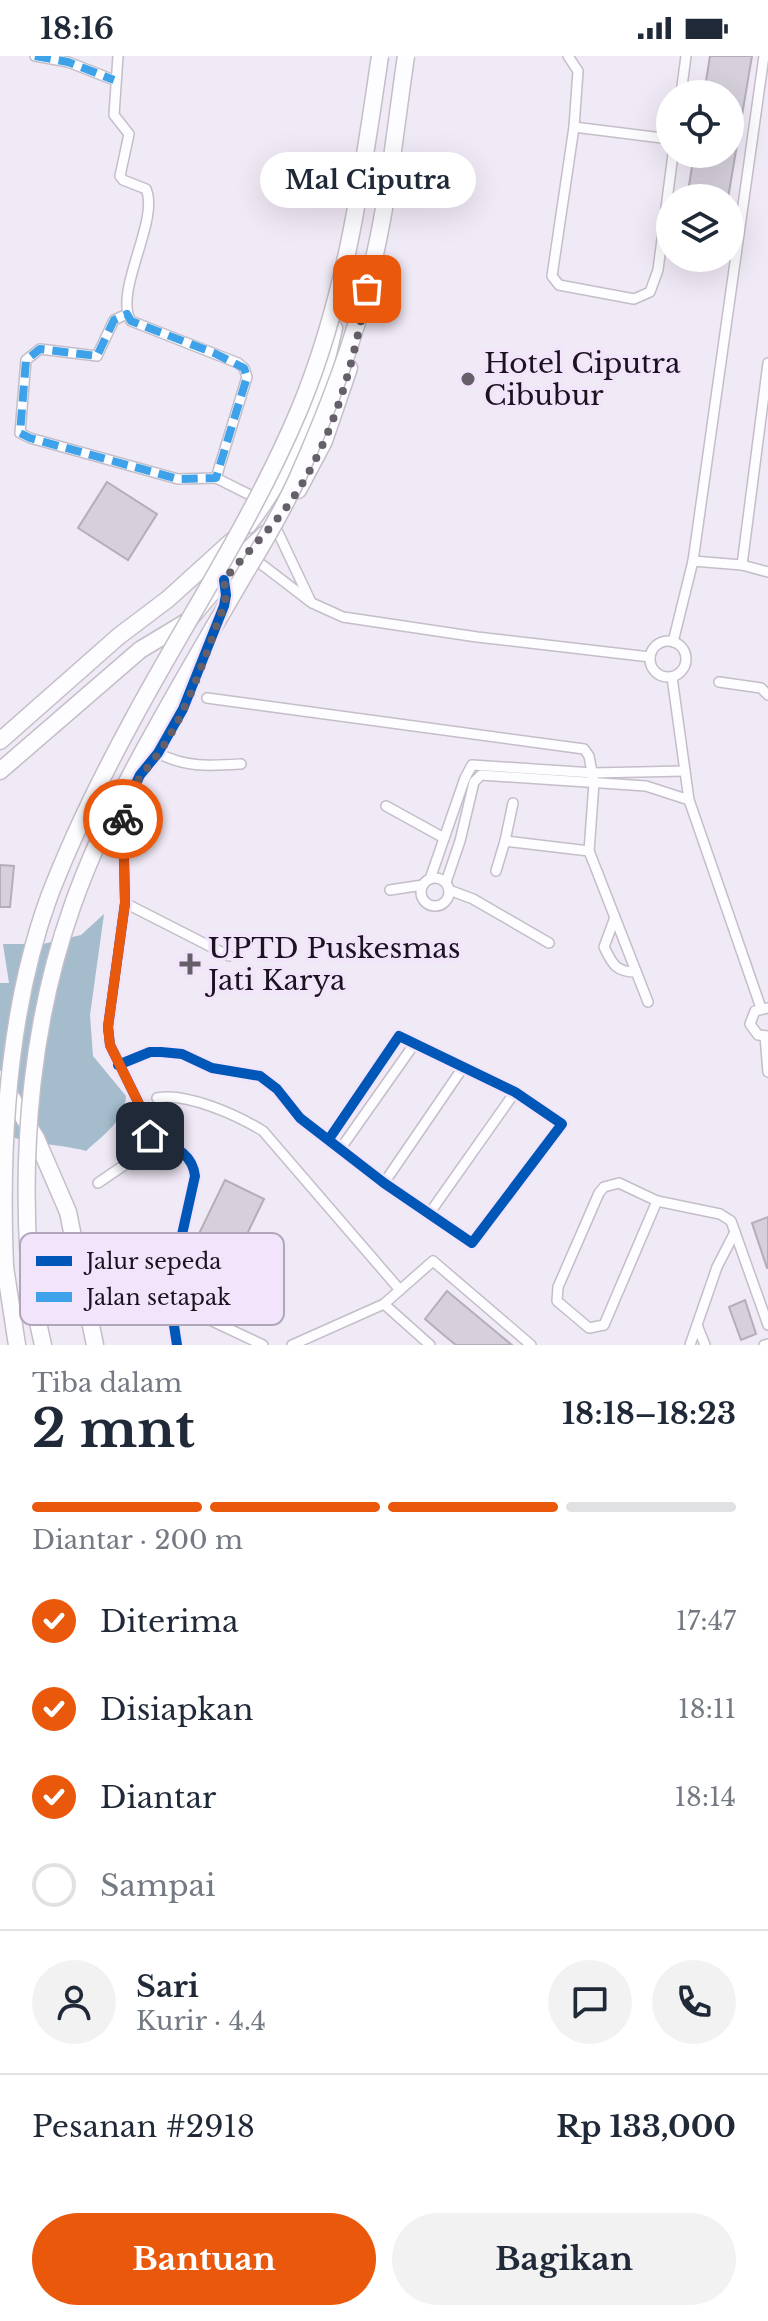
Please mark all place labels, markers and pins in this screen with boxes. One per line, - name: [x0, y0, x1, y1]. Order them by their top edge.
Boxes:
- callout: Mal Ciputra: [259, 153, 475, 209]
- pin: [333, 255, 401, 323]
- place label: Hotel Ciputra Cibubur: [484, 346, 681, 413]
- marker: Hotel Ciputra Cibubur: [459, 370, 477, 388]
- place label: UPTD Puskesmas Jati Karya: [204, 931, 461, 998]
- marker: UPTD Puskesmas Jati Karya: [179, 953, 201, 975]
- pin: [116, 1102, 184, 1170]

